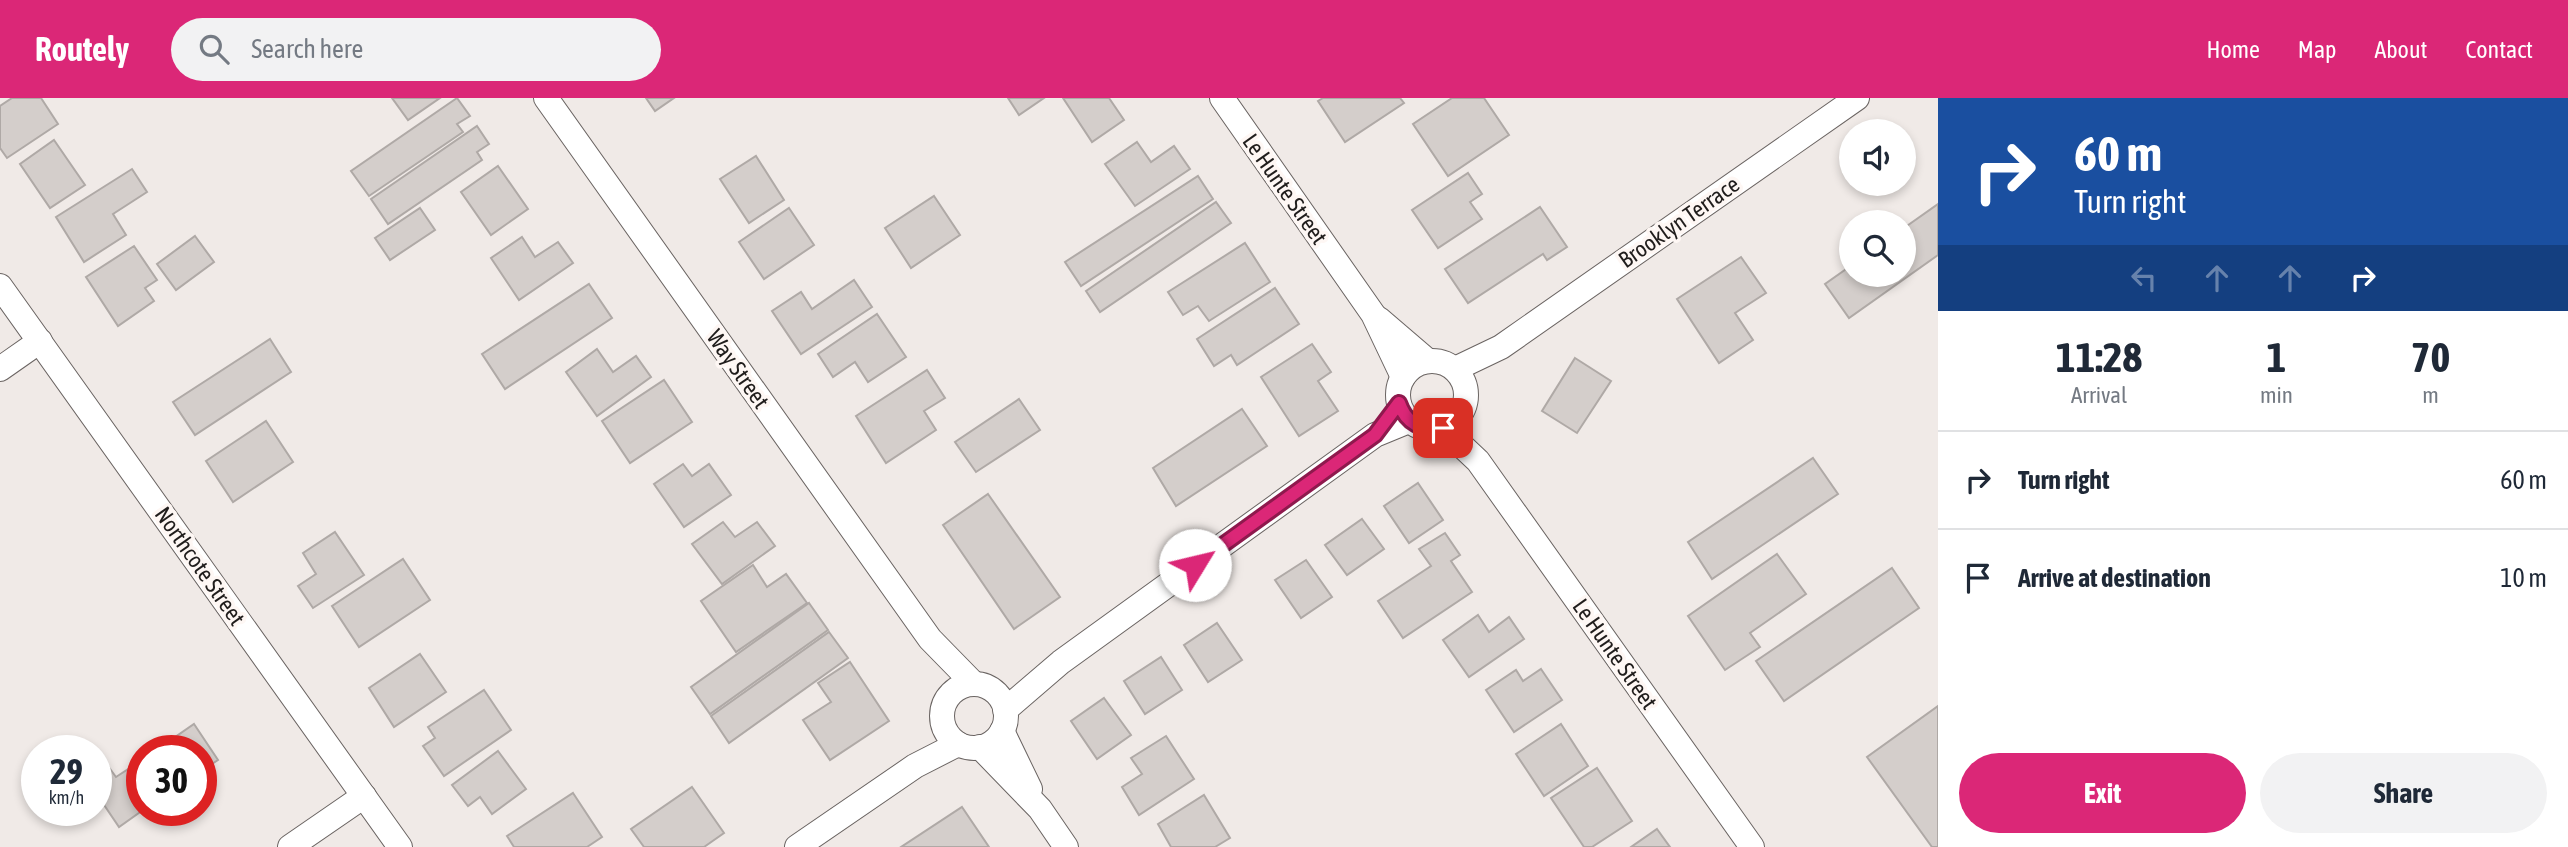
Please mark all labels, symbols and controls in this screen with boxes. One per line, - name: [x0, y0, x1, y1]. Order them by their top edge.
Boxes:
- search box: [171, 18, 661, 81]
- text: Routely: [35, 30, 129, 68]
- icon: search: [195, 30, 233, 68]
- text: Search here: [251, 34, 363, 64]
- text: Home: [2206, 36, 2260, 63]
- text: Map: [2298, 36, 2336, 63]
- text: About: [2374, 36, 2427, 63]
- text: Contact: [2465, 36, 2533, 63]
- map controls: [1839, 119, 1916, 287]
- button: sound: [1839, 119, 1916, 196]
- text: 60 m: [2074, 125, 2162, 181]
- icon: right: [1959, 126, 2050, 217]
- street label: Le Hunte Street: [1237, 129, 1333, 249]
- street label: Brooklyn Terrace: [1614, 171, 1744, 273]
- text: Turn right: [2074, 183, 2187, 220]
- button: search: [1839, 210, 1916, 287]
- icon: left: [2125, 259, 2163, 297]
- icon: ahead: [2198, 259, 2236, 297]
- icon: ahead: [2271, 259, 2309, 297]
- icon: right: [2344, 259, 2382, 297]
- street label: Way Street: [702, 325, 774, 413]
- text: 11:28: [2056, 333, 2142, 381]
- text: 1: [2267, 333, 2286, 381]
- text: 70: [2411, 333, 2450, 381]
- text: Arrival: [2071, 382, 2127, 408]
- text: min: [2260, 382, 2293, 408]
- text: m: [2422, 382, 2439, 408]
- pin: [1413, 398, 1473, 458]
- icon: arrive: [1424, 409, 1462, 447]
- icon: right: [1959, 461, 1997, 499]
- text: Turn right: [2018, 465, 2109, 495]
- text: 60 m: [2500, 465, 2547, 495]
- street label: Northcote Street: [150, 502, 250, 630]
- position arrow: [1158, 528, 1232, 602]
- icon: arrive: [1959, 559, 1997, 597]
- text: Arrive at destination: [2018, 563, 2211, 593]
- text: 10 m: [2500, 563, 2547, 593]
- street label: Le Hunte Street: [1567, 594, 1663, 714]
- speed limit sign: 30: [126, 735, 217, 826]
- text: 29: [50, 751, 83, 791]
- button: Exit: [1959, 753, 2246, 833]
- button: Share: [2260, 753, 2547, 833]
- text: km/h: [49, 787, 84, 808]

